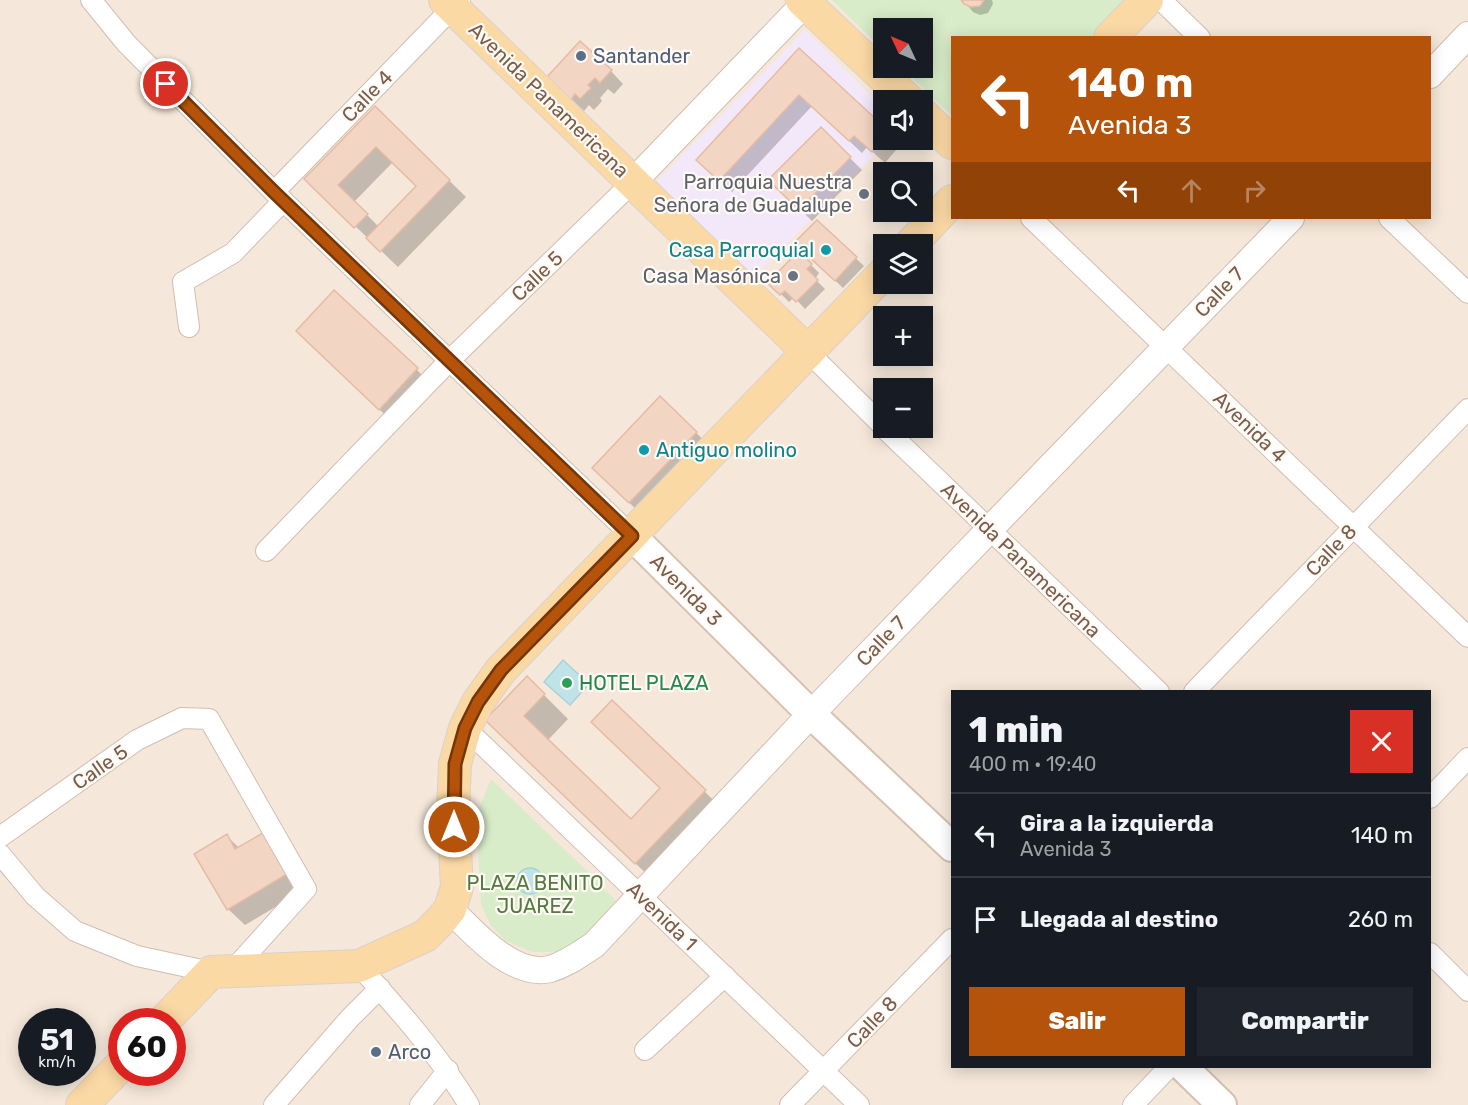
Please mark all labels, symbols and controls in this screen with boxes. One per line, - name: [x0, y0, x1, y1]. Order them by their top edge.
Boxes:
- street label: Avenida Panamericana: [464, 17, 634, 183]
- north arrow: [873, 18, 933, 78]
- map controls: [873, 18, 933, 438]
- place label: Santander: [593, 44, 691, 68]
- marker: Santander: [574, 49, 588, 63]
- pin: [140, 58, 191, 109]
- text: 140 m: [1068, 58, 1194, 108]
- icon: left: [969, 60, 1047, 138]
- street label: Calle 4: [337, 65, 397, 127]
- icon: arrive: [149, 67, 182, 100]
- button: sound: [873, 90, 933, 150]
- text: Avenida 3: [1068, 109, 1192, 141]
- button: search: [873, 162, 933, 222]
- place label: Parroquia Nuestra Señora de Guadalupe: [654, 170, 852, 217]
- icon: left: [1112, 174, 1145, 207]
- icon: ahead: [1175, 174, 1208, 207]
- icon: right: [1238, 174, 1271, 207]
- marker: Parroquia Nuestra Señora de Guadalupe: [857, 187, 871, 201]
- button: layers: [873, 234, 933, 294]
- place label: Casa Parroquial: [669, 238, 814, 262]
- marker: Casa Parroquial: [819, 243, 833, 257]
- street label: Calle 5: [506, 246, 568, 306]
- street label: Calle 7: [1189, 262, 1249, 322]
- place label: Casa Masónica: [643, 264, 781, 288]
- marker: Casa Masónica: [786, 269, 800, 283]
- button: +: [873, 306, 933, 366]
- button: −: [873, 378, 933, 438]
- street label: Avenida 4: [1209, 386, 1291, 468]
- place label: Antiguo molino: [656, 438, 797, 462]
- marker: Antiguo molino: [637, 443, 651, 457]
- street label: Avenida Panamericana: [936, 477, 1106, 643]
- street label: Calle 8: [1301, 519, 1361, 581]
- street label: Avenida 3: [645, 549, 727, 631]
- street label: Calle 7: [851, 611, 911, 671]
- place label: HOTEL PLAZA: [579, 671, 709, 695]
- marker: HOTEL PLAZA: [560, 676, 574, 690]
- text: 1 min: [969, 708, 1063, 751]
- button: close: [1350, 710, 1413, 773]
- street label: Calle 5: [68, 739, 132, 795]
- text: 400 m · 19:40: [969, 752, 1097, 776]
- position arrow: [422, 795, 486, 859]
- text: Gira a la izquierda: [1020, 810, 1214, 837]
- icon: left: [969, 819, 1002, 852]
- text: 140 m: [1351, 822, 1413, 849]
- text: Avenida 3: [1020, 837, 1112, 861]
- park label: PLAZA BENITO JUAREZ: [467, 871, 603, 918]
- street label: Avenida 1: [622, 877, 702, 955]
- icon: arrive: [969, 903, 1002, 936]
- text: Llegada al destino: [1020, 906, 1218, 933]
- text: 260 m: [1348, 906, 1413, 933]
- button: Salir: [969, 987, 1185, 1056]
- button: Compartir: [1197, 987, 1413, 1056]
- street label: Calle 8: [842, 991, 902, 1053]
- speed limit sign: 60: [108, 1008, 186, 1086]
- text: 51: [40, 1022, 74, 1058]
- place label: Arco: [388, 1040, 431, 1064]
- marker: Arco: [369, 1045, 383, 1059]
- text: km/h: [38, 1053, 76, 1071]

